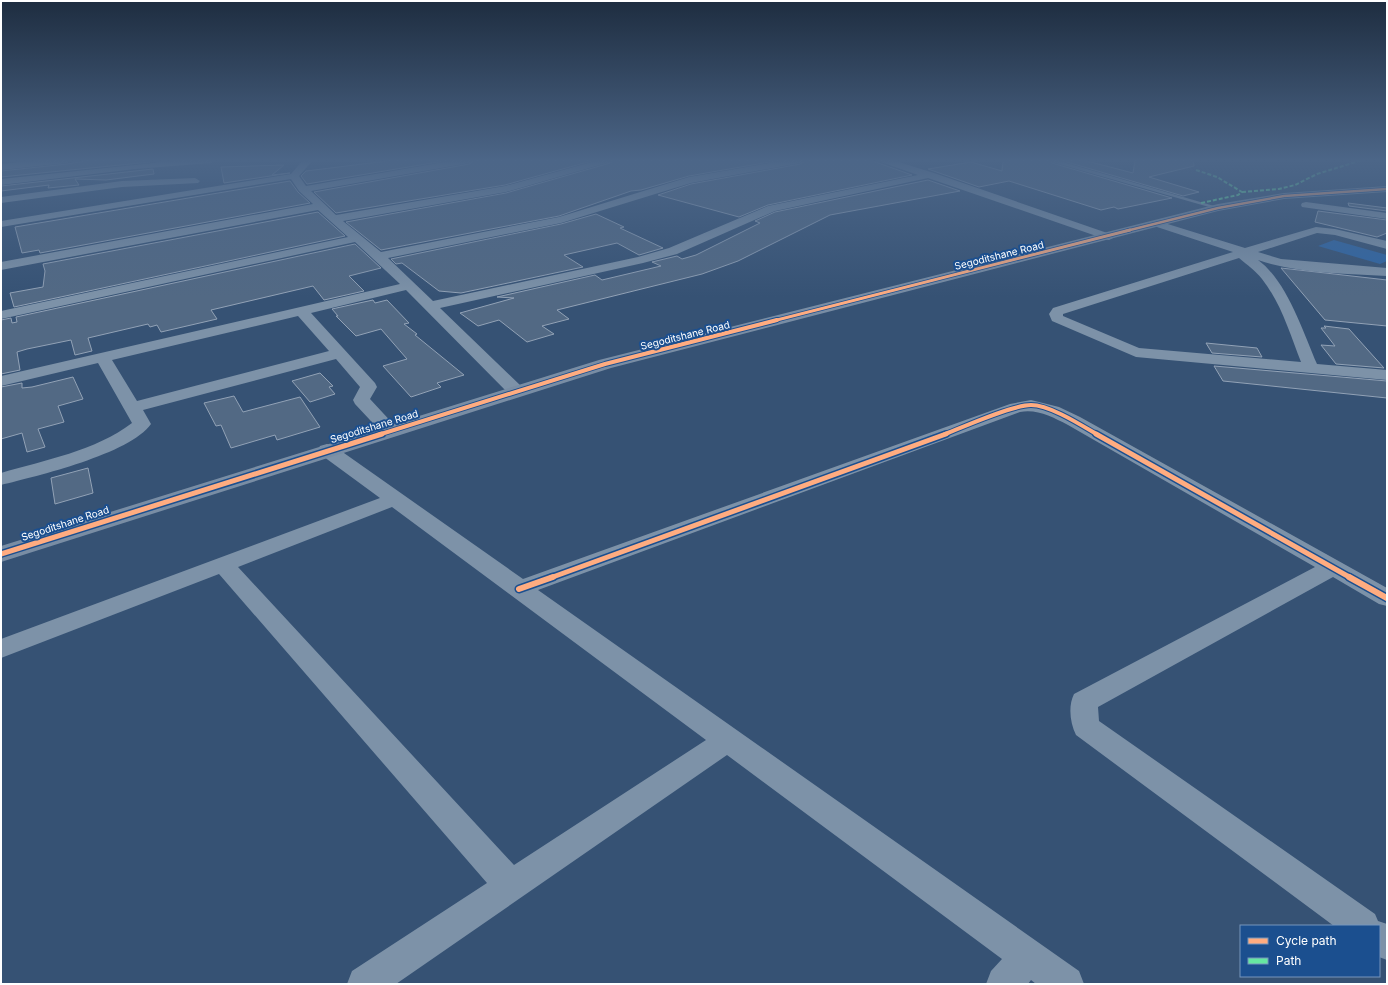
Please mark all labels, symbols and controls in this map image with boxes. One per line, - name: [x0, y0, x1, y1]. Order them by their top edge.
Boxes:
- street label: Segoditshane Road: [953, 238, 1045, 272]
- street label: Segoditshane Road: [639, 318, 731, 352]
- street label: Segoditshane Road: [328, 407, 420, 445]
- street label: Segoditshane Road: [20, 503, 110, 543]
- legend: [1240, 925, 1380, 977]
- text: Cycle path: [1276, 933, 1337, 948]
- text: Path: [1276, 953, 1301, 968]

